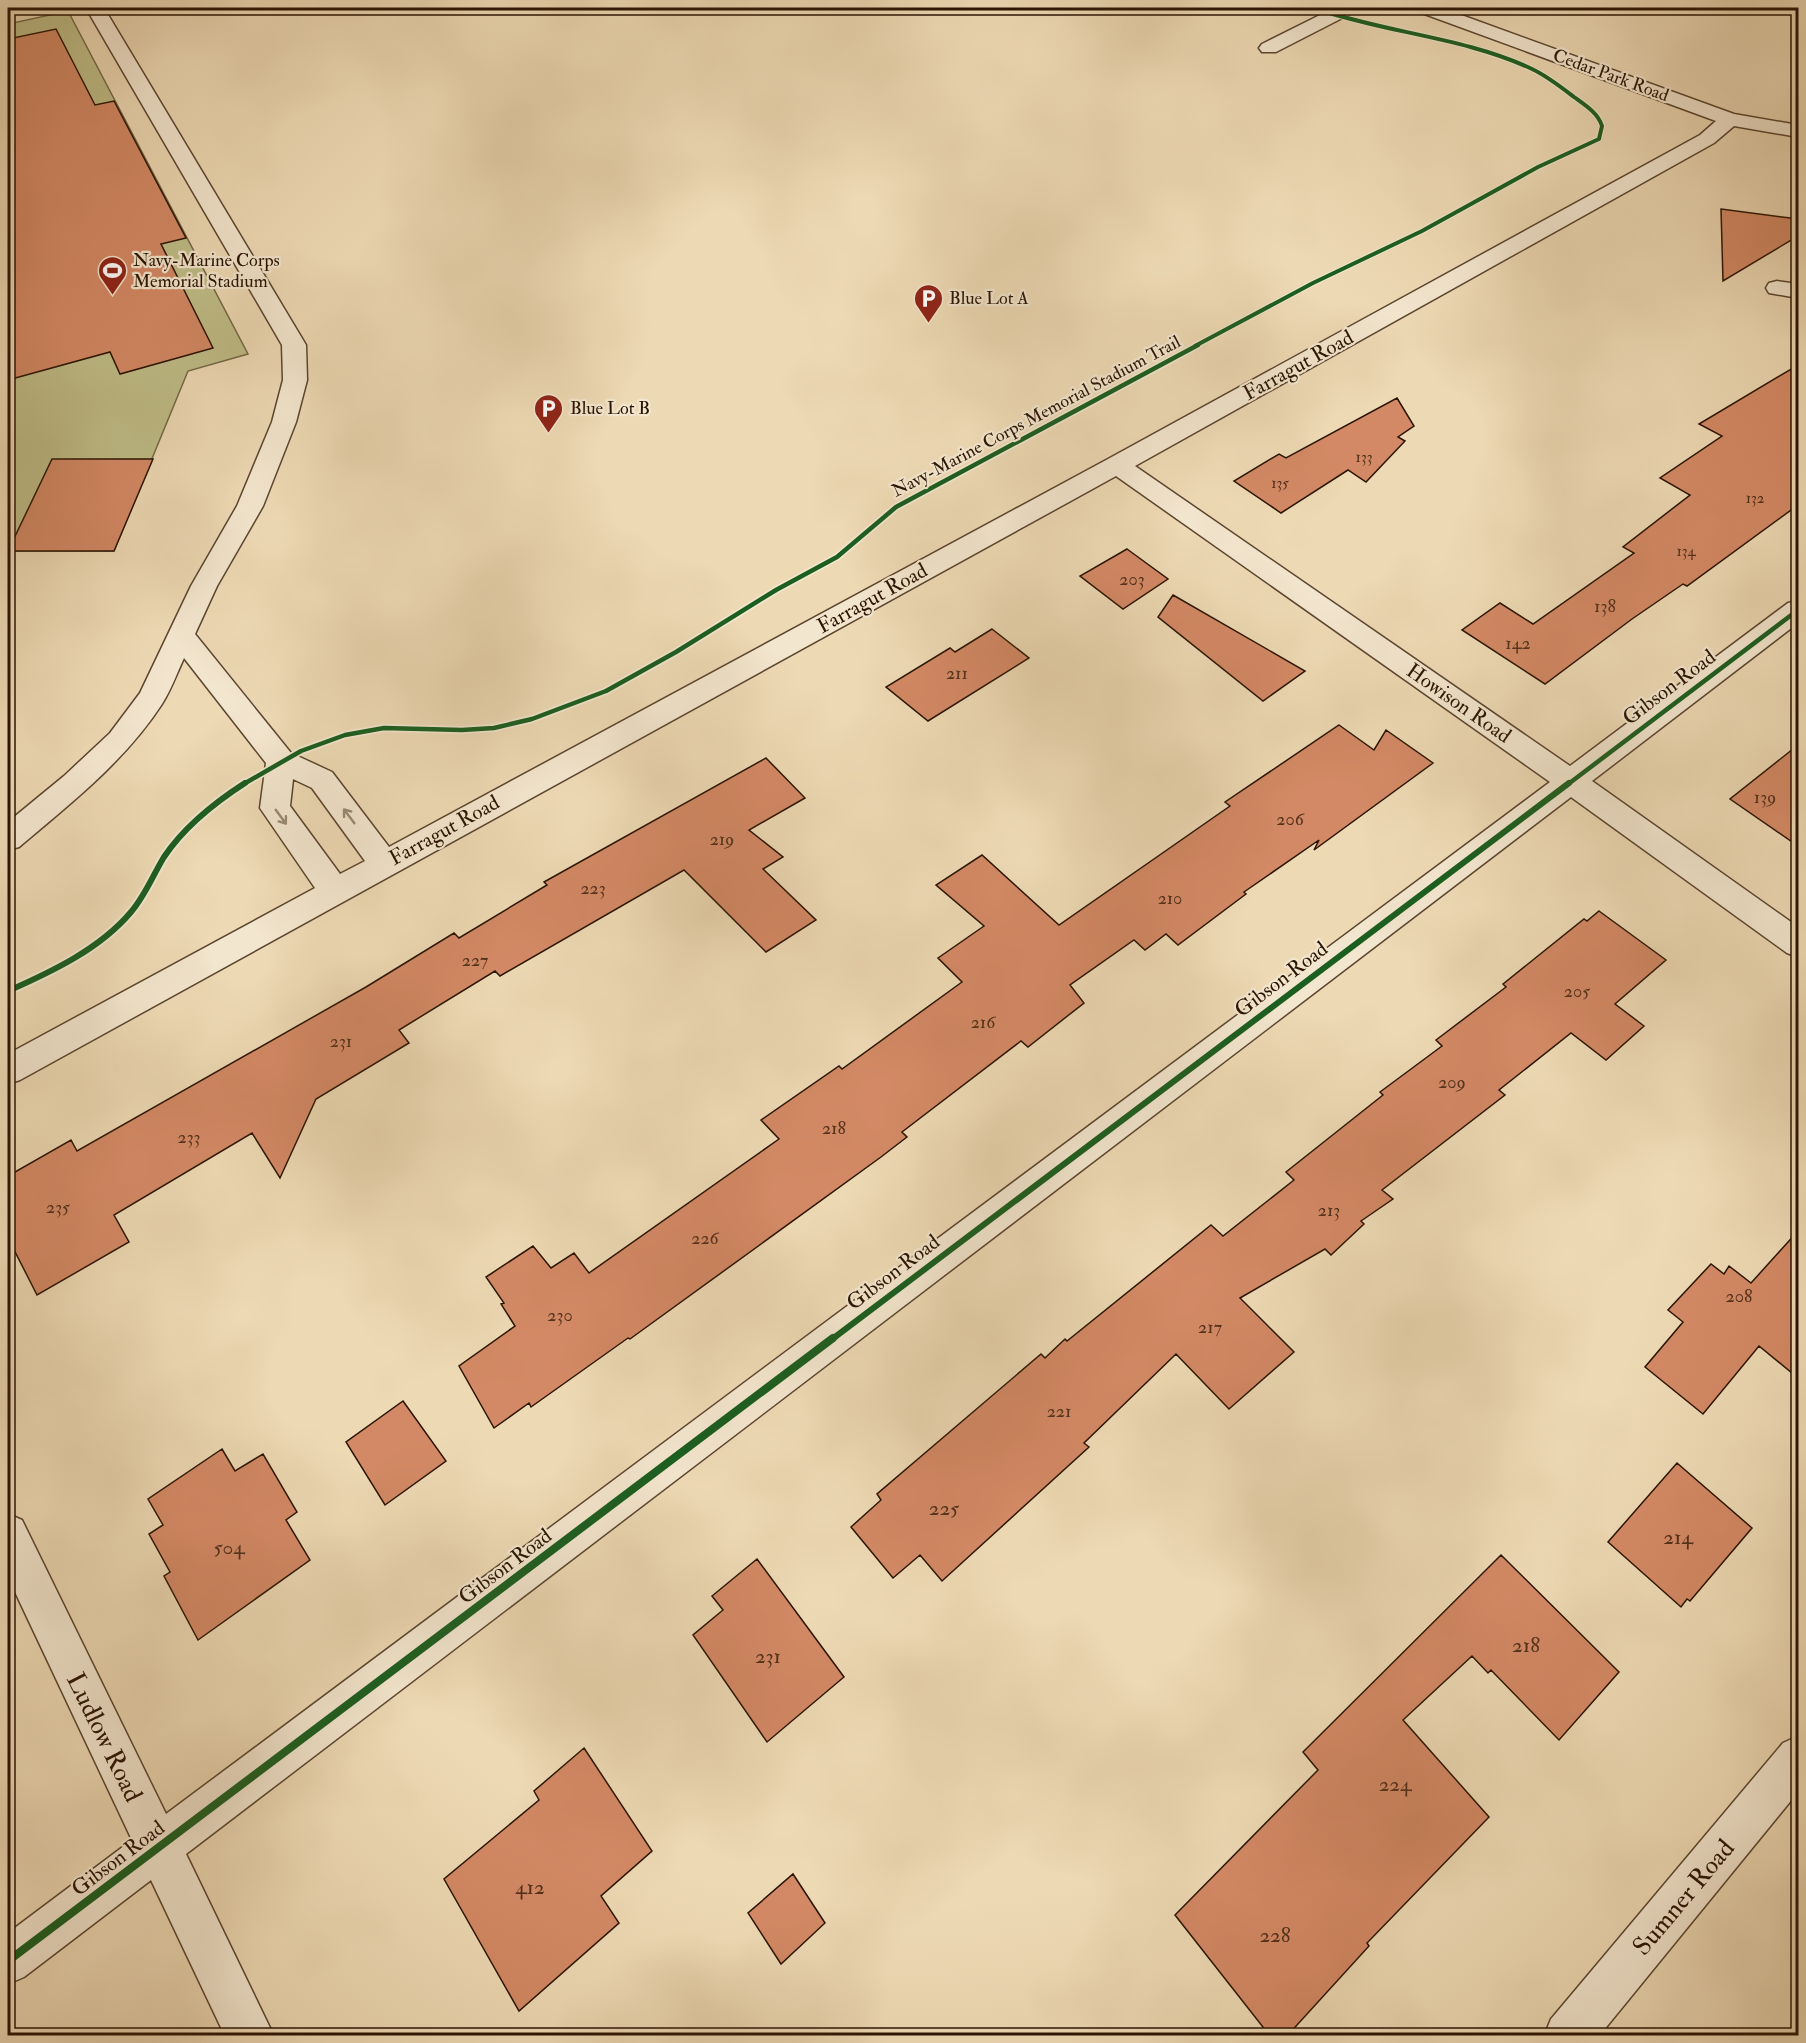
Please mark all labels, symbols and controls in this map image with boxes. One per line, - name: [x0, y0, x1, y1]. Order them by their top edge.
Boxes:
- street label: Cedar Park Road: [1550, 44, 1672, 107]
- place label: Navy-Marine Corps Memorial Stadium: [133, 249, 280, 293]
- sports icon: Navy-Marine Corps Memorial Stadium: [96, 254, 128, 296]
- parking icon: Blue Lot A: [912, 282, 944, 324]
- place label: Blue Lot A: [949, 287, 1029, 310]
- street label: Farragut Road: [1238, 324, 1359, 407]
- street label: Navy-Marine Corps Memorial Stadium Trail: [888, 330, 1185, 503]
- parking icon: Blue Lot B: [533, 392, 565, 434]
- place label: Blue Lot B: [570, 397, 650, 420]
- house number: 133: [1356, 448, 1372, 467]
- house number: 135: [1271, 474, 1289, 493]
- house number: 132: [1746, 489, 1765, 508]
- house number: 134: [1676, 542, 1696, 561]
- street label: Farragut Road: [812, 557, 933, 640]
- house number: 203: [1119, 568, 1145, 591]
- house number: 138: [1594, 595, 1616, 618]
- house number: 142: [1505, 632, 1531, 655]
- street label: Gibson Road: [1617, 643, 1722, 731]
- street label: Howison Road: [1401, 657, 1517, 750]
- house number: 211: [946, 662, 968, 685]
- house number: 139: [1754, 786, 1776, 809]
- street label: Farragut Road: [384, 789, 505, 872]
- house number: 206: [1276, 808, 1305, 831]
- one-way arrow: [275, 809, 287, 825]
- one-way arrow: [343, 809, 355, 825]
- house number: 219: [710, 828, 734, 851]
- house number: 223: [580, 877, 606, 900]
- house number: 210: [1158, 887, 1182, 910]
- street label: Gibson Road: [1229, 935, 1334, 1023]
- house number: 227: [462, 949, 488, 972]
- house number: 205: [1564, 980, 1590, 1003]
- house number: 216: [971, 1011, 996, 1034]
- house number: 231: [330, 1030, 352, 1053]
- house number: 209: [1438, 1071, 1466, 1094]
- house number: 218: [822, 1117, 846, 1140]
- house number: 233: [178, 1126, 200, 1149]
- house number: 235: [46, 1196, 70, 1219]
- house number: 213: [1318, 1199, 1340, 1222]
- house number: 226: [691, 1227, 720, 1250]
- street label: Gibson Road: [841, 1228, 946, 1316]
- house number: 208: [1726, 1285, 1752, 1308]
- house number: 230: [547, 1304, 573, 1327]
- house number: 217: [1198, 1316, 1222, 1339]
- house number: 221: [1047, 1400, 1071, 1423]
- house number: 225: [929, 1495, 960, 1522]
- street label: Gibson Road: [453, 1522, 558, 1610]
- house number: 214: [1663, 1524, 1694, 1551]
- house number: 504: [213, 1534, 246, 1561]
- house number: 218: [1512, 1632, 1540, 1659]
- house number: 231: [755, 1643, 781, 1670]
- street label: Ludlow Road: [59, 1668, 149, 1807]
- house number: 224: [1379, 1771, 1413, 1798]
- street label: Gibson Road: [66, 1814, 171, 1902]
- street label: Sumner Road: [1626, 1833, 1742, 1962]
- house number: 412: [515, 1874, 545, 1901]
- house number: 228: [1259, 1922, 1291, 1949]

